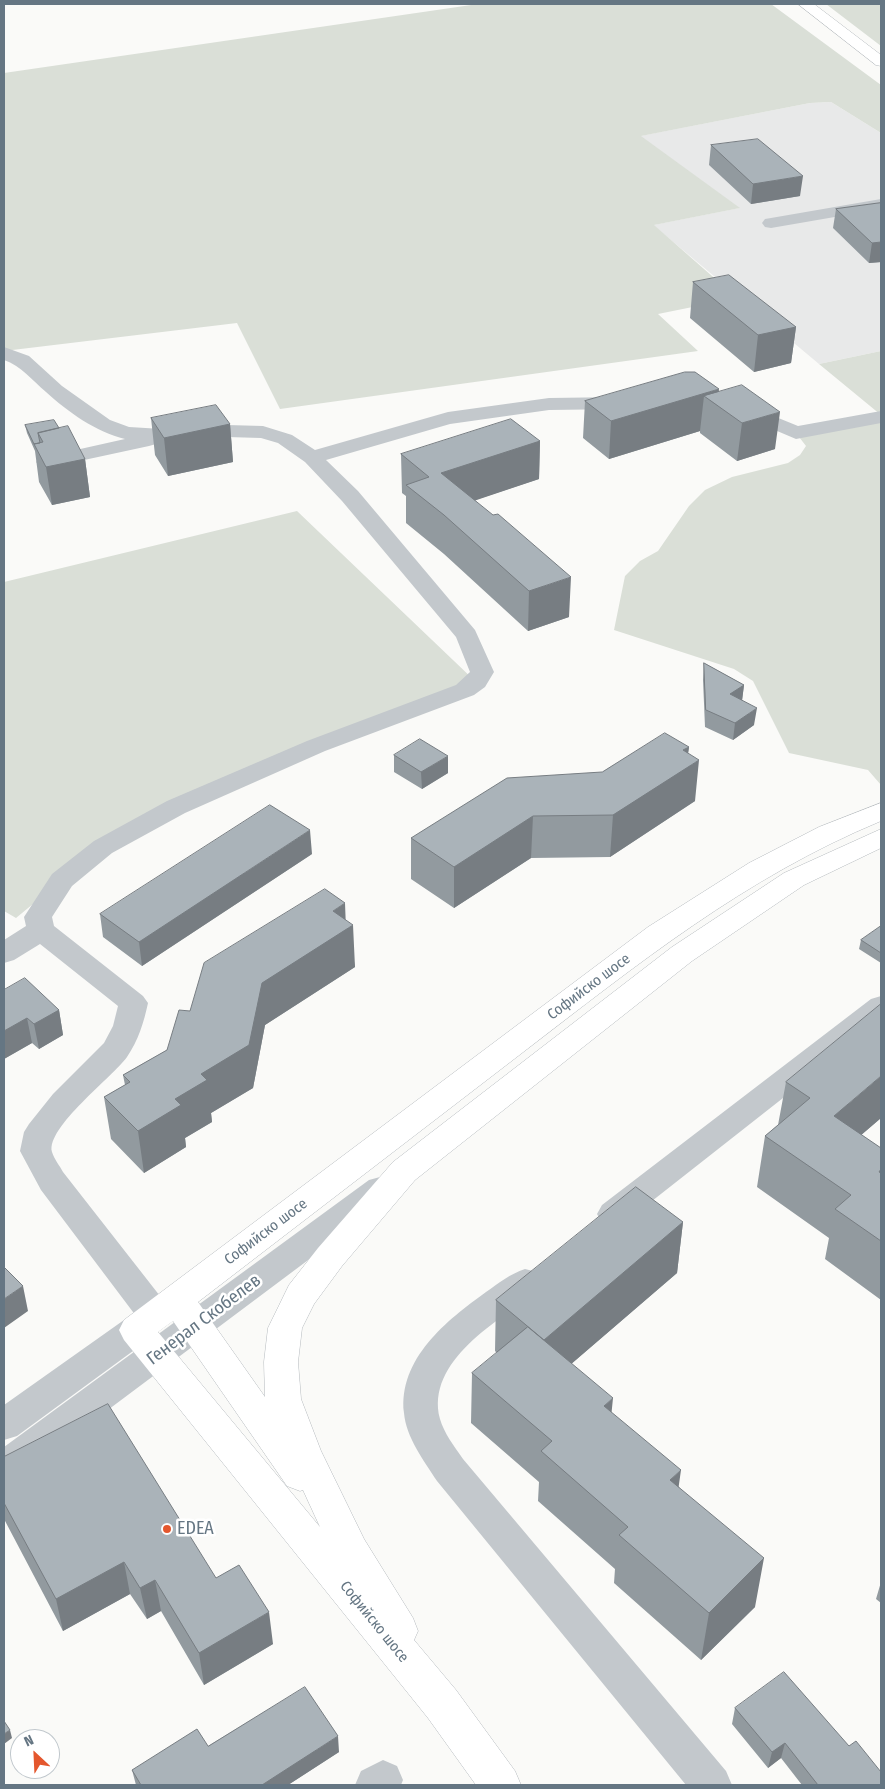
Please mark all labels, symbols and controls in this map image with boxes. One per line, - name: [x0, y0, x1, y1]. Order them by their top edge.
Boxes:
- street label: Софийско шосе: [544, 950, 634, 1024]
- street label: Софийско шосе: [221, 1195, 311, 1269]
- street label: Генерал Скобелев: [143, 1270, 265, 1370]
- place label: EDEA: [177, 1518, 214, 1540]
- marker: EDEA: [161, 1523, 173, 1535]
- street label: Софийско шосе: [336, 1578, 412, 1666]
- north arrow: [10, 1729, 60, 1779]
- text: N: [21, 1731, 36, 1750]

